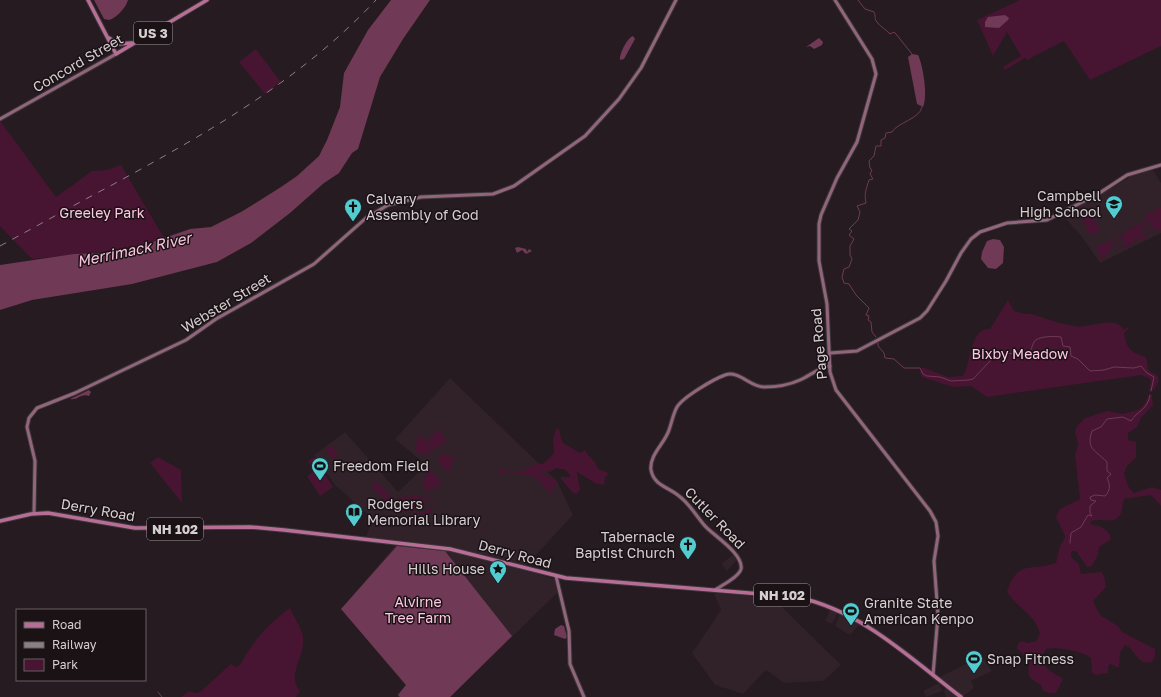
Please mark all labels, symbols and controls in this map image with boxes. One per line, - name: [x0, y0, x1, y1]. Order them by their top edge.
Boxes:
- road number: US 3: [134, 22, 172, 44]
- street label: Concord Street: [30, 30, 126, 95]
- place label: Campbell High School: [1019, 187, 1101, 220]
- place label: Calvary Assembly of God: [366, 190, 479, 223]
- school or university icon: Campbell High School: [1104, 194, 1124, 219]
- church icon: Calvary Assembly of God: [343, 197, 363, 222]
- park label: Greeley Park: [59, 204, 145, 221]
- water label: Merrimack River: [75, 228, 195, 270]
- street label: Webster Street: [178, 269, 273, 336]
- street label: Page Road: [807, 308, 830, 380]
- park label: Bixby Meadow: [972, 345, 1068, 362]
- sports icon: Freedom Field: [310, 456, 330, 481]
- place label: Freedom Field: [333, 457, 429, 474]
- street label: Cutler Road: [682, 483, 749, 552]
- street label: Derry Road: [60, 495, 136, 524]
- place label: Rodgers Memorial Library: [367, 495, 481, 528]
- library icon: Rodgers Memorial Library: [344, 502, 364, 527]
- road number: NH 102: [147, 518, 203, 540]
- place label: Tabernacle Baptist Church: [575, 528, 675, 561]
- church icon: Tabernacle Baptist Church: [678, 535, 698, 560]
- street label: Derry Road: [477, 536, 554, 571]
- place icon: Hills House: [488, 559, 508, 584]
- place label: Hills House: [408, 560, 485, 577]
- road number: NH 102: [754, 584, 810, 606]
- park label: Alvirne Tree Farm: [385, 593, 451, 626]
- place label: Granite State American Kenpo: [864, 594, 974, 627]
- sports icon: Granite State American Kenpo: [841, 601, 861, 626]
- legend: [16, 609, 146, 681]
- text: Road: [52, 617, 81, 632]
- text: Railway: [52, 637, 97, 652]
- sports icon: Snap Fitness: [964, 649, 984, 674]
- place label: Snap Fitness: [987, 650, 1074, 667]
- text: Park: [52, 657, 78, 672]

